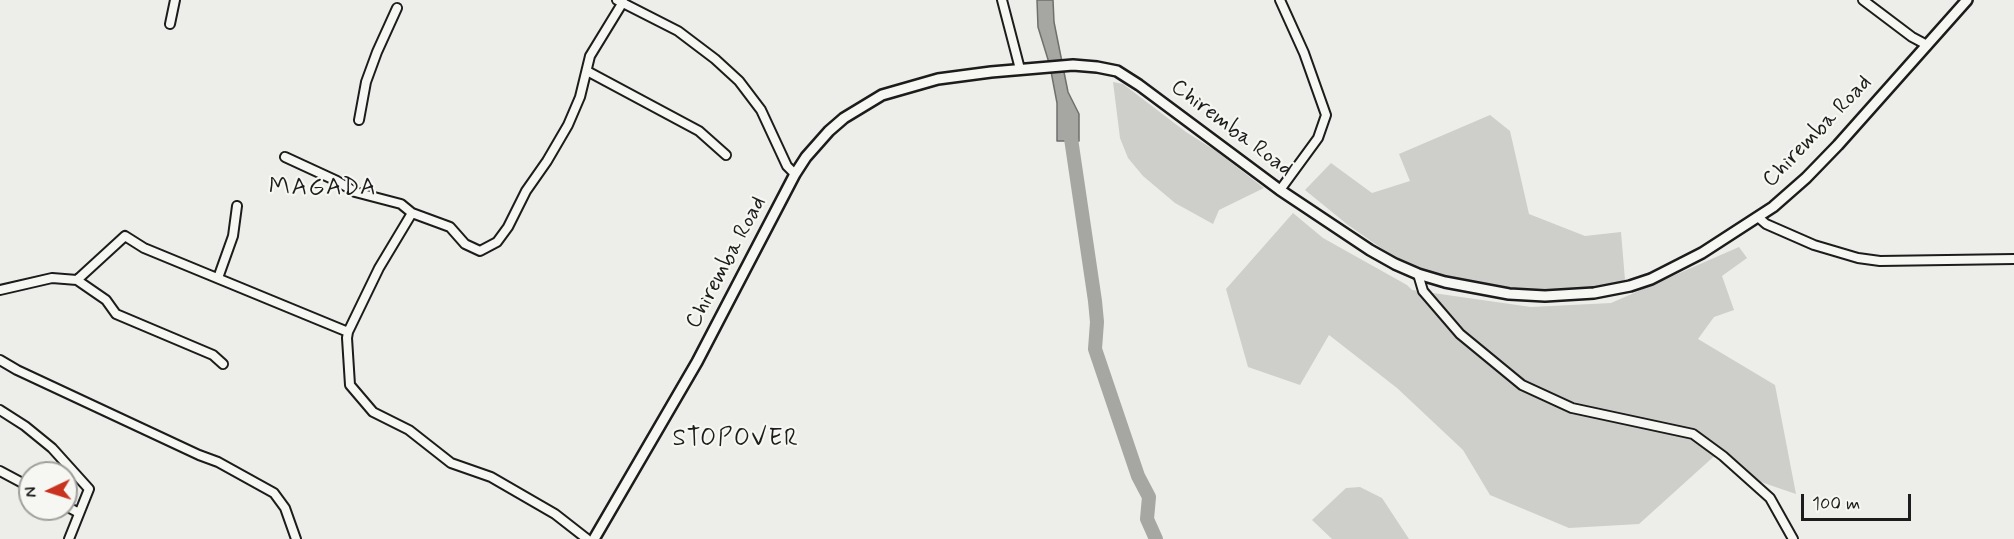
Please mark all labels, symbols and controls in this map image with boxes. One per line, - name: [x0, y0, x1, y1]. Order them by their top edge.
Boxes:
- street label: Chiremba Road: [1758, 70, 1878, 194]
- street label: Chiremba Road: [1165, 75, 1297, 183]
- district label: MAGADA: [268, 175, 378, 203]
- street label: Chiremba Road: [681, 192, 773, 334]
- district label: STOPOVER: [671, 426, 801, 454]
- north arrow: [18, 461, 78, 521]
- scale bar: [1804, 482, 1914, 520]
- text: N: [21, 486, 42, 498]
- text: 100 m: [1812, 492, 1860, 516]

